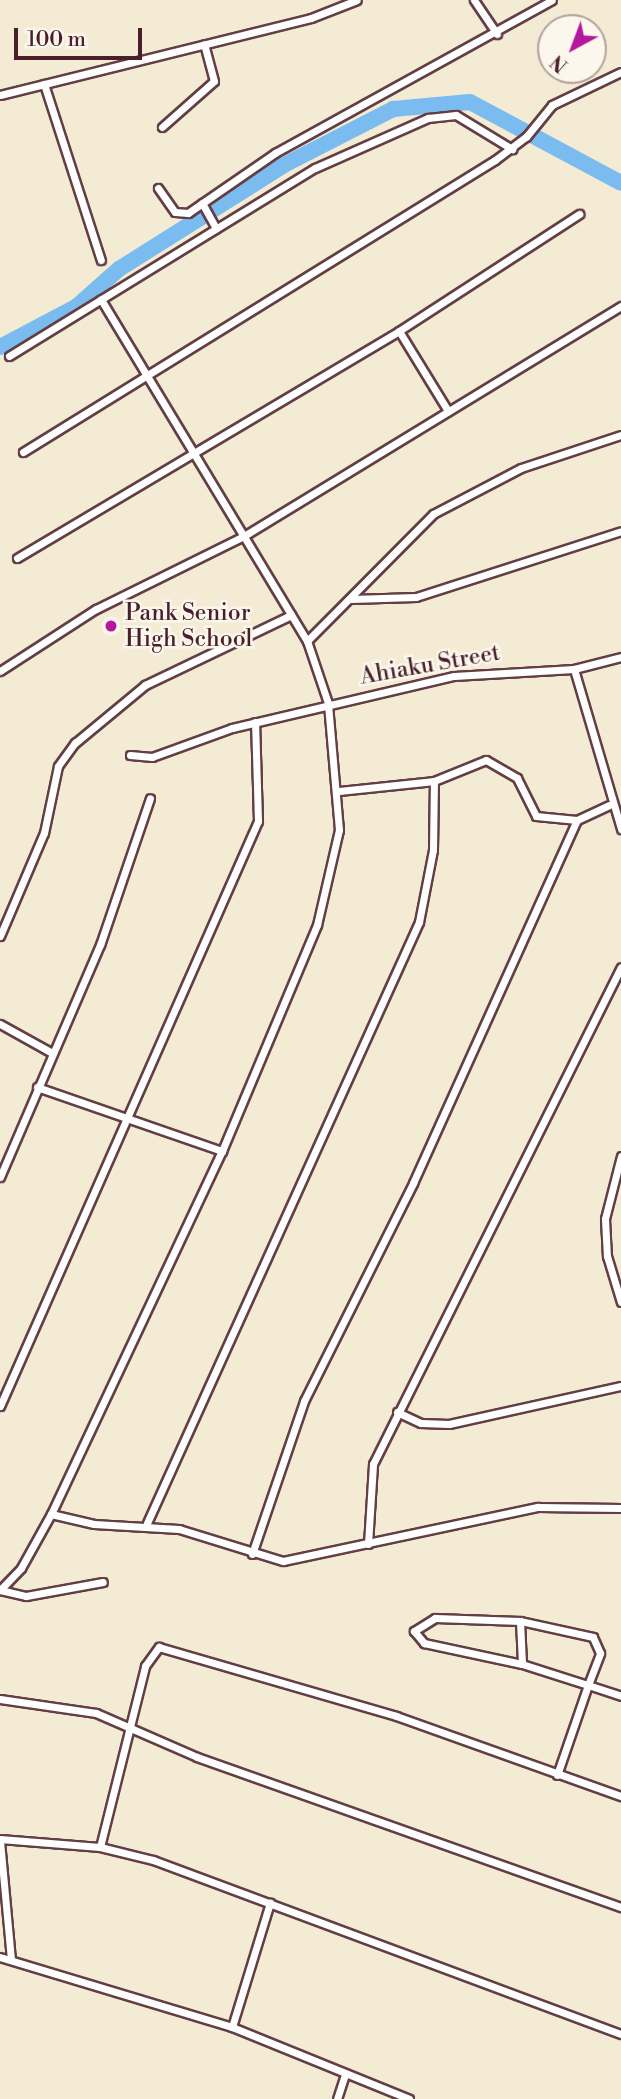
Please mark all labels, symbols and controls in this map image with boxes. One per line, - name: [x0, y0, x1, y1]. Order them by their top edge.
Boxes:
- scale bar: [18, 14, 145, 58]
- north arrow: [537, 14, 607, 84]
- text: 100 m: [27, 27, 86, 53]
- text: N: [546, 49, 573, 77]
- place label: Pank Senior High School: [125, 599, 252, 653]
- marker: Pank Senior High School: [103, 618, 119, 634]
- street label: Ahiaku Street: [358, 639, 502, 691]

